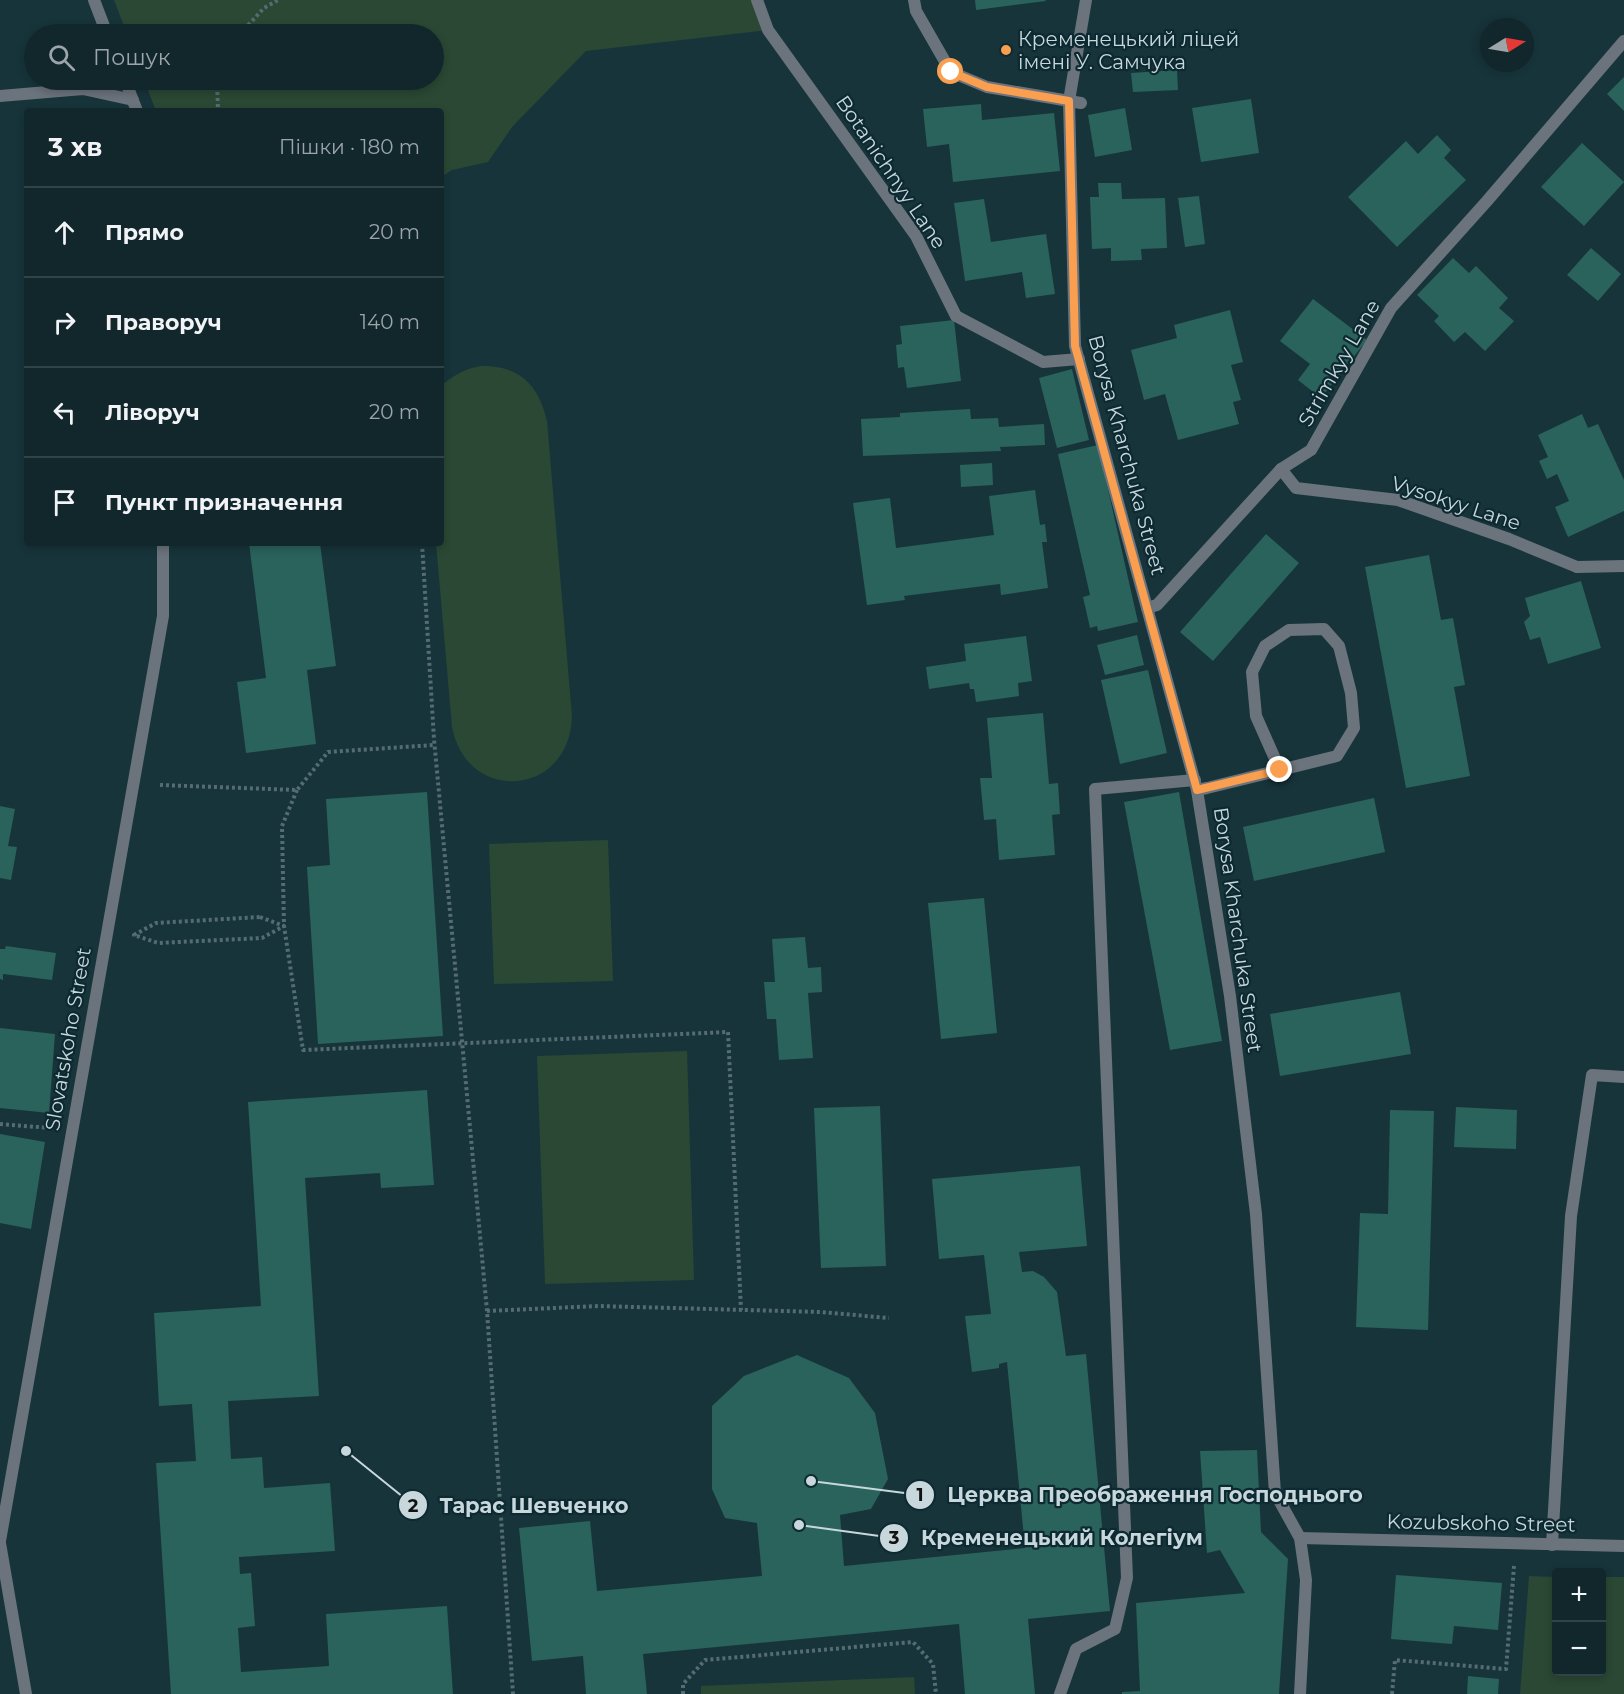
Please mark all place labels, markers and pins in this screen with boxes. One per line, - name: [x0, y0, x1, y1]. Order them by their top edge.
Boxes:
- place label: Кременецький ліцей імені У. Самчука: [1018, 27, 1239, 74]
- marker: Кременецький ліцей імені У. Самчука: [999, 43, 1013, 57]
- callout: Церква Преображення Господнього: [905, 1475, 1375, 1514]
- callout: Тарас Шевченко: [398, 1486, 641, 1525]
- callout: Кременецький Колегіум: [879, 1518, 1215, 1557]

